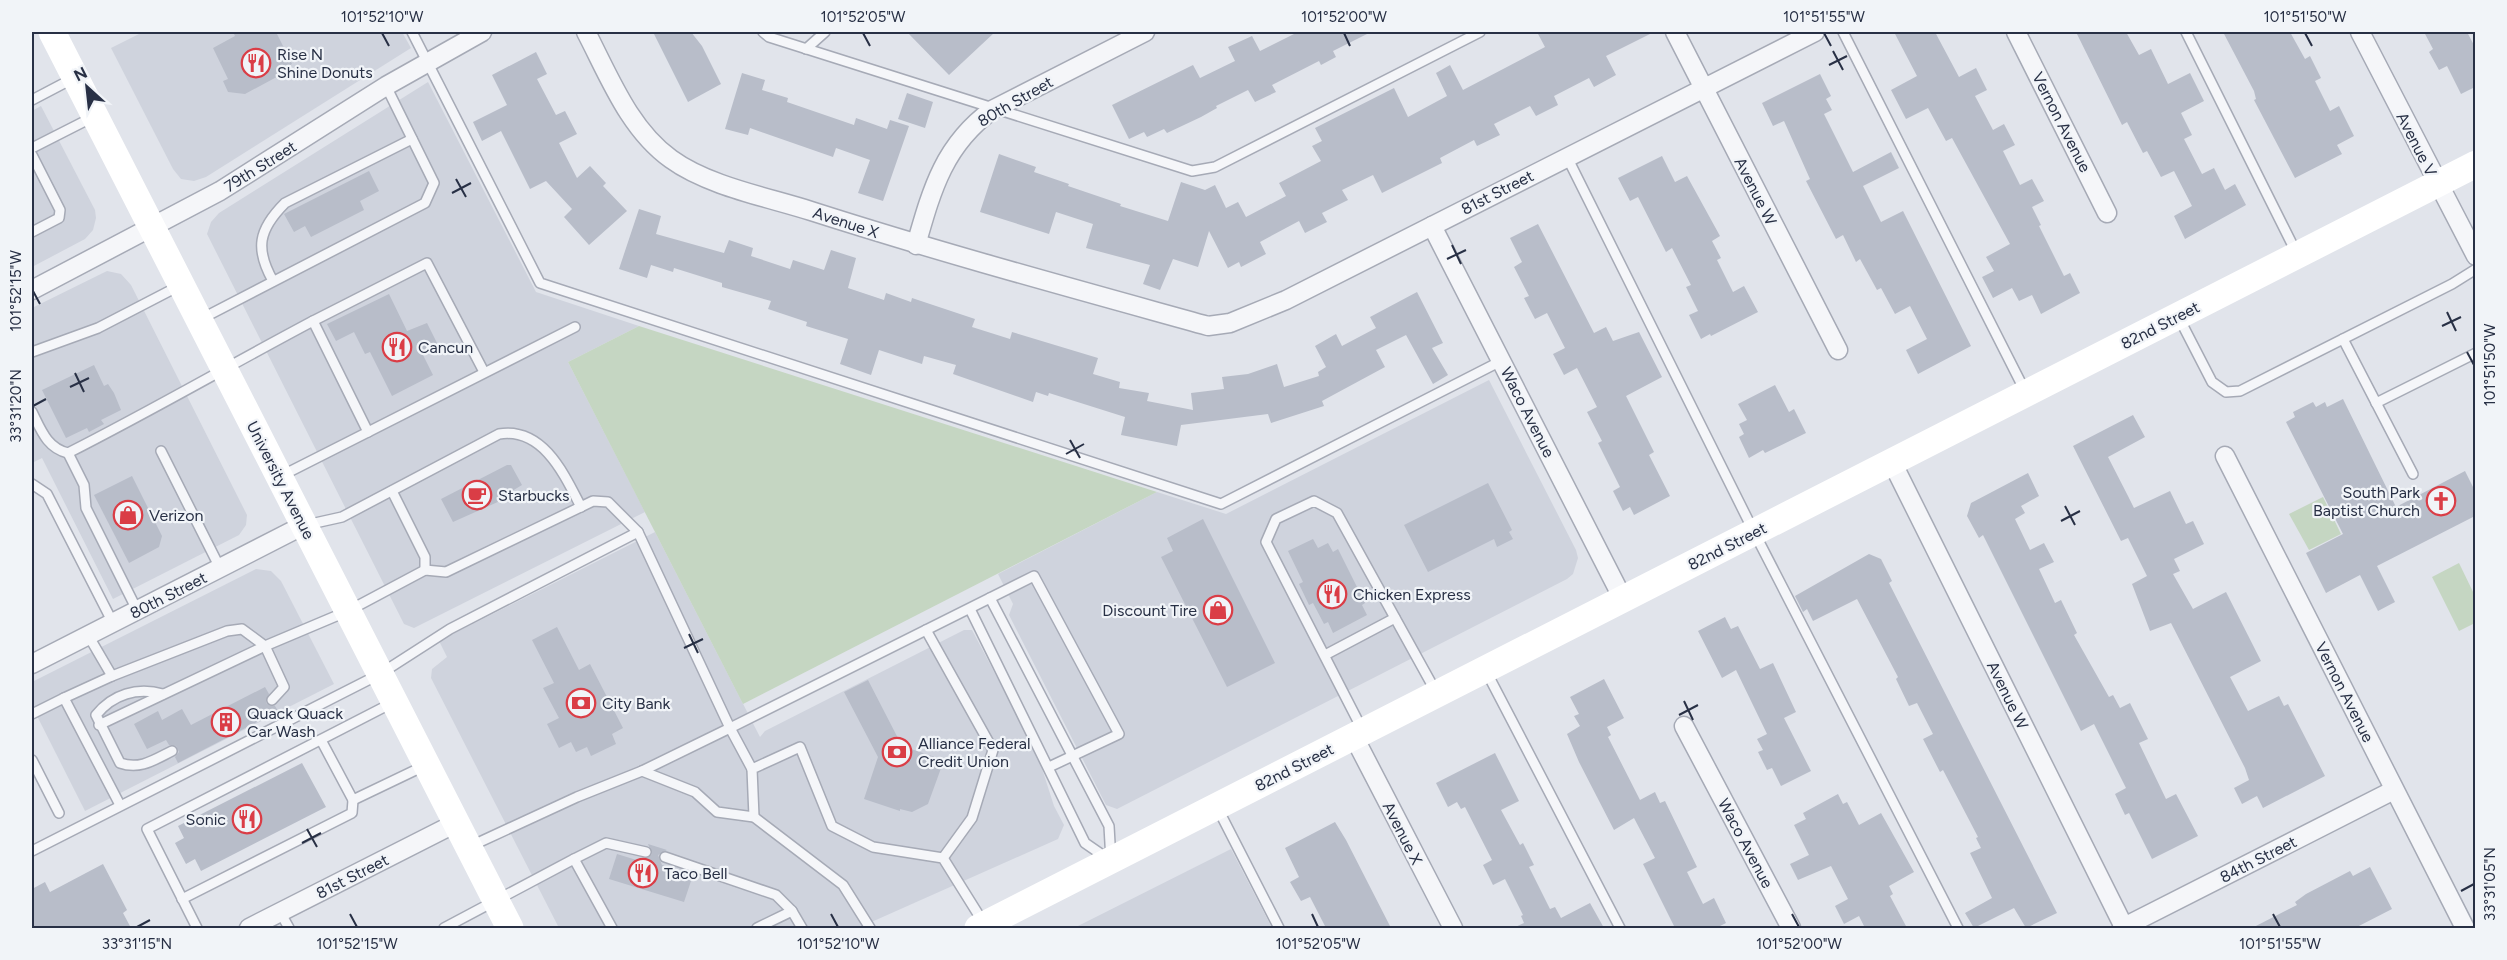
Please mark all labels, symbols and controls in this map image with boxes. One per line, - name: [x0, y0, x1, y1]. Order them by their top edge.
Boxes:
- text: 101°52'10"W: [341, 8, 424, 26]
- text: 101°52'05"W: [821, 8, 906, 26]
- text: 101°52'00"W: [1301, 8, 1388, 26]
- text: 101°51'55"W: [1783, 8, 1866, 26]
- text: 101°51'50"W: [2264, 8, 2347, 26]
- place label: Rise N Shine Donuts: [277, 45, 373, 82]
- restaurant icon: Rise N Shine Donuts: [240, 47, 272, 79]
- north arrow: [57, 57, 117, 117]
- text: N: [71, 63, 90, 85]
- street label: Vernon Avenue: [2028, 69, 2095, 176]
- street label: 80th Street: [974, 72, 1056, 131]
- street label: Avenue V: [2392, 109, 2441, 179]
- street label: 79th Street: [221, 137, 300, 196]
- street label: Avenue W: [1730, 154, 1781, 229]
- street label: 81st Street: [1458, 166, 1537, 219]
- street label: Avenue X: [811, 203, 881, 242]
- text: 101°52'15"W: [7, 250, 25, 332]
- street label: 82nd Street: [2118, 297, 2203, 353]
- text: 101°51'50"W: [2481, 323, 2499, 406]
- restaurant icon: Cancun: [381, 331, 413, 363]
- place label: Cancun: [418, 338, 473, 357]
- street label: Waco Avenue: [1497, 364, 1559, 461]
- text: 33°31'20"N: [7, 369, 25, 443]
- street label: University Avenue: [243, 418, 319, 543]
- cafe icon: Starbucks: [461, 479, 493, 511]
- place label: South Park Baptist Church: [2313, 483, 2420, 520]
- church icon: South Park Baptist Church: [2425, 485, 2457, 517]
- place label: Starbucks: [498, 486, 570, 505]
- shop icon: Verizon: [112, 499, 144, 531]
- place label: Verizon: [149, 506, 203, 525]
- street label: 82nd Street: [1685, 518, 1770, 574]
- street label: 80th Street: [127, 568, 210, 623]
- restaurant icon: Chicken Express: [1316, 578, 1348, 610]
- place label: Chicken Express: [1353, 585, 1471, 604]
- shop icon: Discount Tire: [1202, 594, 1234, 626]
- place label: Discount Tire: [1102, 601, 1197, 620]
- street label: Vernon Avenue: [2311, 639, 2378, 746]
- street label: Avenue W: [1983, 658, 2032, 733]
- bank icon: City Bank: [565, 687, 597, 719]
- place label: City Bank: [602, 694, 671, 713]
- place label: Quack Quack Car Wash: [247, 704, 343, 741]
- building icon: Quack Quack Car Wash: [210, 706, 242, 738]
- place label: Alliance Federal Credit Union: [918, 734, 1031, 771]
- bank icon: Alliance Federal Credit Union: [881, 736, 913, 768]
- street label: 82nd Street: [1252, 739, 1337, 795]
- street label: Waco Avenue: [1714, 795, 1777, 892]
- street label: Avenue X: [1379, 799, 1427, 868]
- restaurant icon: Sonic: [231, 803, 263, 835]
- place label: Sonic: [186, 810, 226, 829]
- street label: 84th Street: [2217, 832, 2300, 887]
- text: 33°31'05"N: [2481, 847, 2499, 921]
- street label: 81st Street: [313, 850, 392, 903]
- restaurant icon: Taco Bell: [627, 857, 659, 889]
- place label: Taco Bell: [664, 864, 727, 883]
- text: 33°31'15"N: [102, 935, 172, 953]
- text: 101°52'15"W: [316, 935, 398, 953]
- text: 101°52'10"W: [797, 935, 880, 953]
- text: 101°52'05"W: [1276, 935, 1361, 953]
- text: 101°52'00"W: [1756, 935, 1843, 953]
- text: 101°51'55"W: [2239, 935, 2322, 953]

